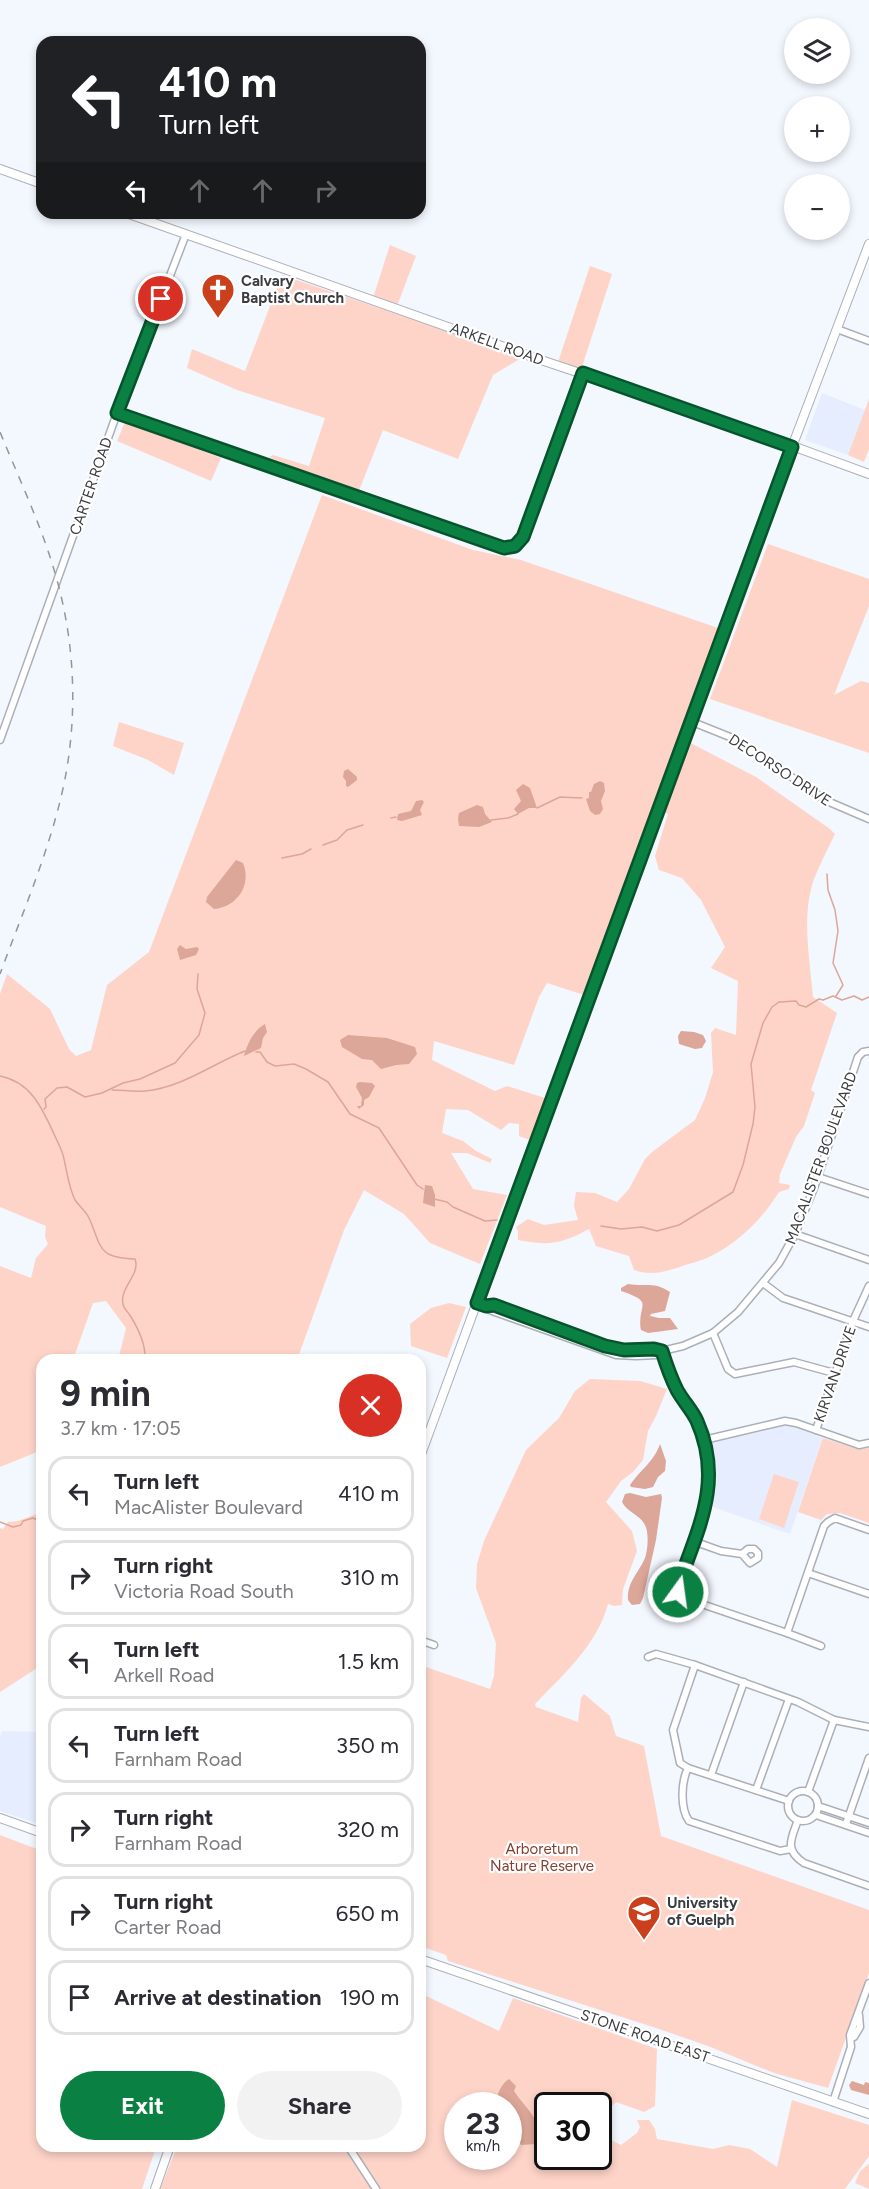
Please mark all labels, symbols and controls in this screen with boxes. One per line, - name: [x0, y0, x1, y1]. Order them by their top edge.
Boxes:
- map controls: [784, 18, 850, 240]
- button: layers: [784, 18, 850, 84]
- text: 410 m: [159, 57, 277, 108]
- icon: left: [60, 60, 138, 138]
- button: +: [784, 96, 850, 162]
- text: Turn left: [159, 108, 259, 141]
- icon: left: [120, 174, 153, 207]
- icon: ahead: [183, 174, 216, 207]
- icon: ahead: [246, 174, 279, 207]
- icon: right: [309, 174, 342, 207]
- button: −: [784, 174, 850, 240]
- church icon: Calvary Baptist Church: [200, 272, 236, 319]
- place label: Calvary Baptist Church: [241, 272, 344, 307]
- pin: [135, 273, 186, 324]
- icon: arrive: [144, 282, 177, 315]
- street label: ARKELL ROAD: [448, 319, 546, 369]
- street label: CARTER ROAD: [66, 435, 116, 537]
- street label: DECORSO DRIVE: [725, 730, 835, 810]
- street label: MACALISTER BOULEVARD: [781, 1069, 861, 1247]
- street label: KIRVAN DRIVE: [810, 1323, 860, 1425]
- text: 9 min: [60, 1372, 151, 1415]
- button: close: [339, 1374, 402, 1437]
- text: 3.7 km · 17:05: [60, 1416, 181, 1440]
- text: Turn left: [114, 1468, 200, 1495]
- icon: left: [63, 1477, 96, 1510]
- text: 410 m: [338, 1480, 399, 1507]
- text: MacAlister Boulevard: [114, 1495, 303, 1519]
- text: Turn right: [114, 1552, 213, 1579]
- position arrow: [646, 1560, 710, 1624]
- icon: right: [63, 1561, 96, 1594]
- text: 310 m: [340, 1564, 399, 1591]
- text: Victoria Road South: [114, 1579, 294, 1603]
- text: Turn left: [114, 1636, 200, 1663]
- icon: left: [63, 1645, 96, 1678]
- text: 1.5 km: [338, 1648, 399, 1675]
- text: Arkell Road: [114, 1663, 214, 1687]
- text: Turn left: [114, 1720, 200, 1747]
- icon: left: [63, 1729, 96, 1762]
- text: 350 m: [336, 1732, 399, 1759]
- text: Farnham Road: [114, 1747, 242, 1771]
- text: Turn right: [114, 1804, 213, 1831]
- icon: right: [63, 1813, 96, 1846]
- text: 320 m: [336, 1816, 399, 1843]
- text: Farnham Road: [114, 1831, 242, 1855]
- park label: Arboretum Nature Reserve: [490, 1840, 594, 1875]
- text: Turn right: [114, 1888, 213, 1915]
- school or university icon: University of Guelph: [626, 1894, 662, 1941]
- place label: University of Guelph: [667, 1894, 738, 1929]
- icon: right: [63, 1897, 96, 1930]
- text: 650 m: [336, 1900, 399, 1927]
- text: Carter Road: [114, 1915, 222, 1939]
- icon: arrive: [63, 1981, 96, 2014]
- text: Arrive at destination: [114, 1984, 322, 2011]
- text: 190 m: [340, 1984, 399, 2011]
- street label: STONE ROAD EAST: [578, 2006, 712, 2067]
- button: Exit: [60, 2071, 225, 2140]
- button: Share: [237, 2071, 402, 2140]
- speed limit sign: 30: [534, 2092, 612, 2170]
- text: 23: [466, 2105, 500, 2142]
- text: km/h: [466, 2137, 500, 2155]

